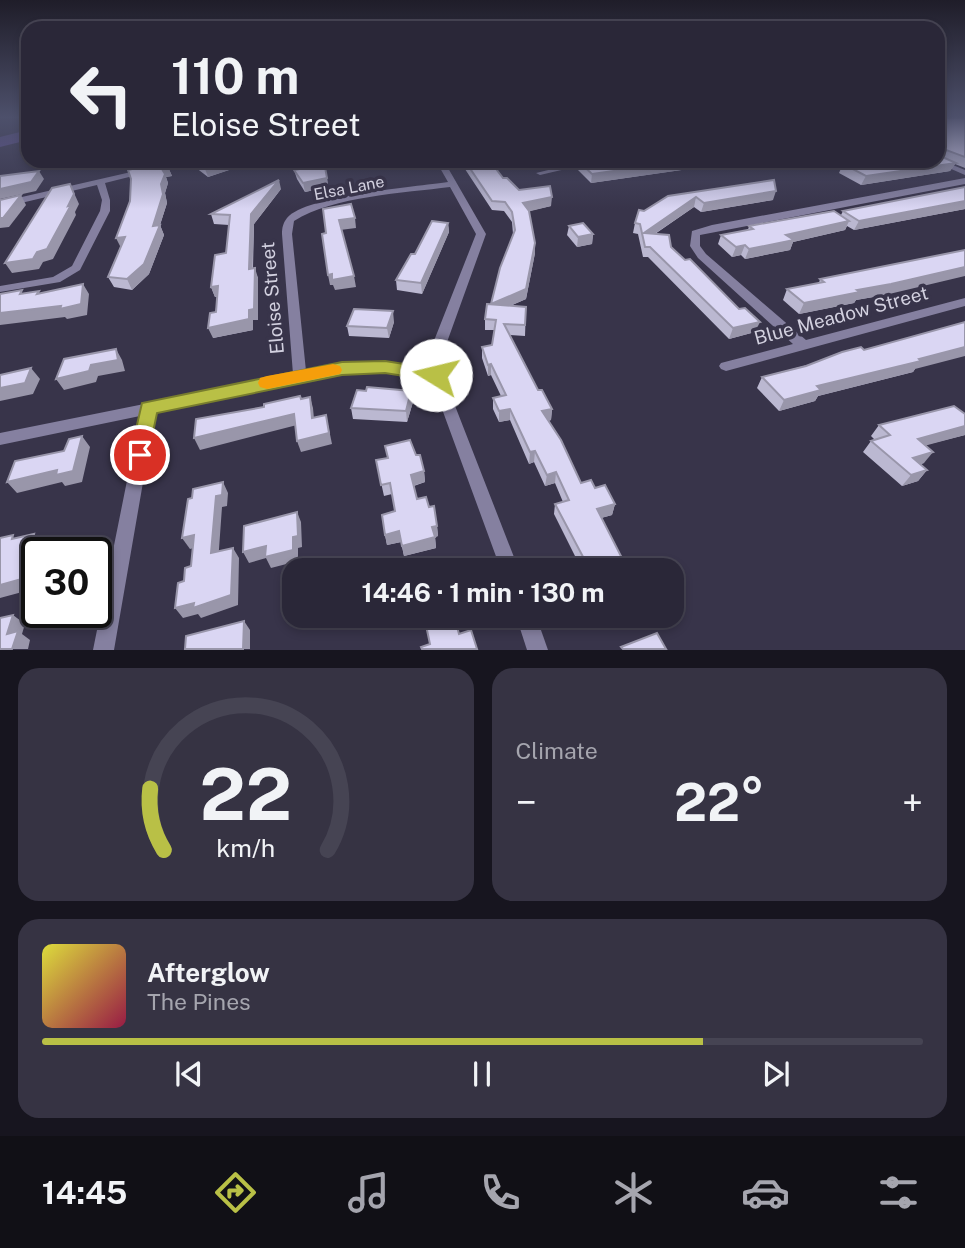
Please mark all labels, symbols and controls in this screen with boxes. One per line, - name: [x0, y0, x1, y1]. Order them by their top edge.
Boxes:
- text: 110 m: [171, 47, 299, 105]
- icon: left: [56, 49, 147, 140]
- text: Eloise Street: [171, 106, 361, 143]
- street label: Elsa Lane: [312, 172, 386, 204]
- street label: Eloise Street: [256, 241, 288, 355]
- street label: Blue Meadow Street: [752, 281, 930, 349]
- position arrow: [399, 338, 473, 412]
- pin: [110, 425, 170, 485]
- icon: arrive: [121, 436, 159, 474]
- speed limit sign: 30: [21, 537, 112, 628]
- text: 14:46 · 1 min · 130 m: [361, 577, 605, 608]
- text: Climate: [516, 737, 598, 764]
- text: 22: [200, 752, 292, 837]
- text: 22°: [674, 772, 765, 833]
- text: −: [516, 780, 537, 825]
- text: +: [902, 780, 923, 825]
- text: km/h: [216, 833, 275, 863]
- text: Afterglow: [147, 957, 270, 988]
- text: The Pines: [147, 988, 251, 1015]
- icon: previous: [170, 1055, 208, 1093]
- icon: pause: [463, 1055, 501, 1093]
- icon: next: [757, 1055, 795, 1093]
- icon: directions: [211, 1168, 260, 1217]
- icon: music: [344, 1168, 393, 1217]
- icon: phone: [476, 1168, 525, 1217]
- icon: climate: [609, 1168, 658, 1217]
- icon: car: [741, 1168, 790, 1217]
- icon: filters: [874, 1168, 923, 1217]
- text: 14:45: [42, 1174, 127, 1211]

